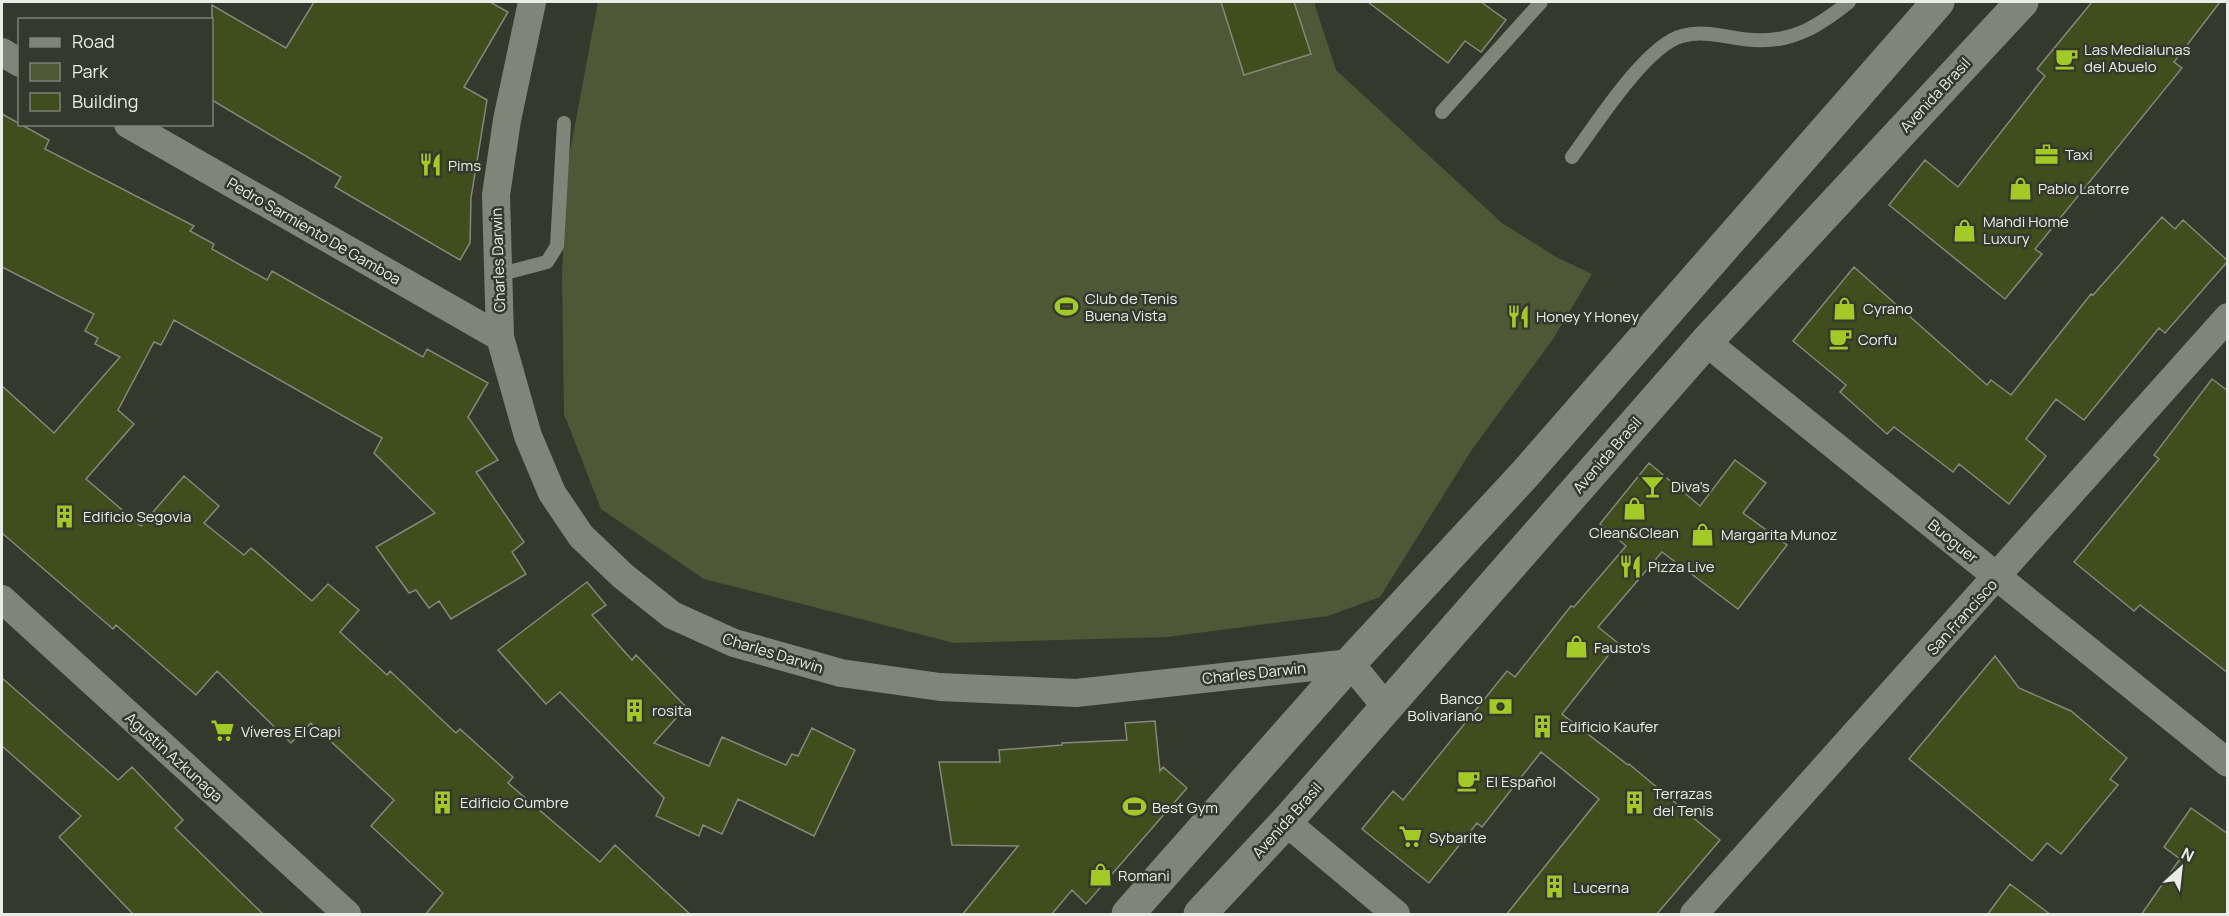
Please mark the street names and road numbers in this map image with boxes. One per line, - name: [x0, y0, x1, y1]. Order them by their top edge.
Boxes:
- street label: Avenida Brasil: [1895, 53, 1975, 137]
- street label: Pedro Sarmiento De Gamboa: [223, 173, 405, 289]
- street label: Charles Darwin: [486, 207, 510, 312]
- street label: Avenida Brasil: [1568, 412, 1646, 498]
- street label: Buoguer: [1923, 514, 1983, 568]
- street label: San Francisco: [1922, 574, 2002, 660]
- street label: Charles Darwin: [720, 628, 826, 678]
- street label: Charles Darwin: [1201, 657, 1307, 689]
- street label: Agustin Azkunaga: [121, 707, 227, 807]
- street label: Avenida Brasil: [1247, 778, 1327, 862]

